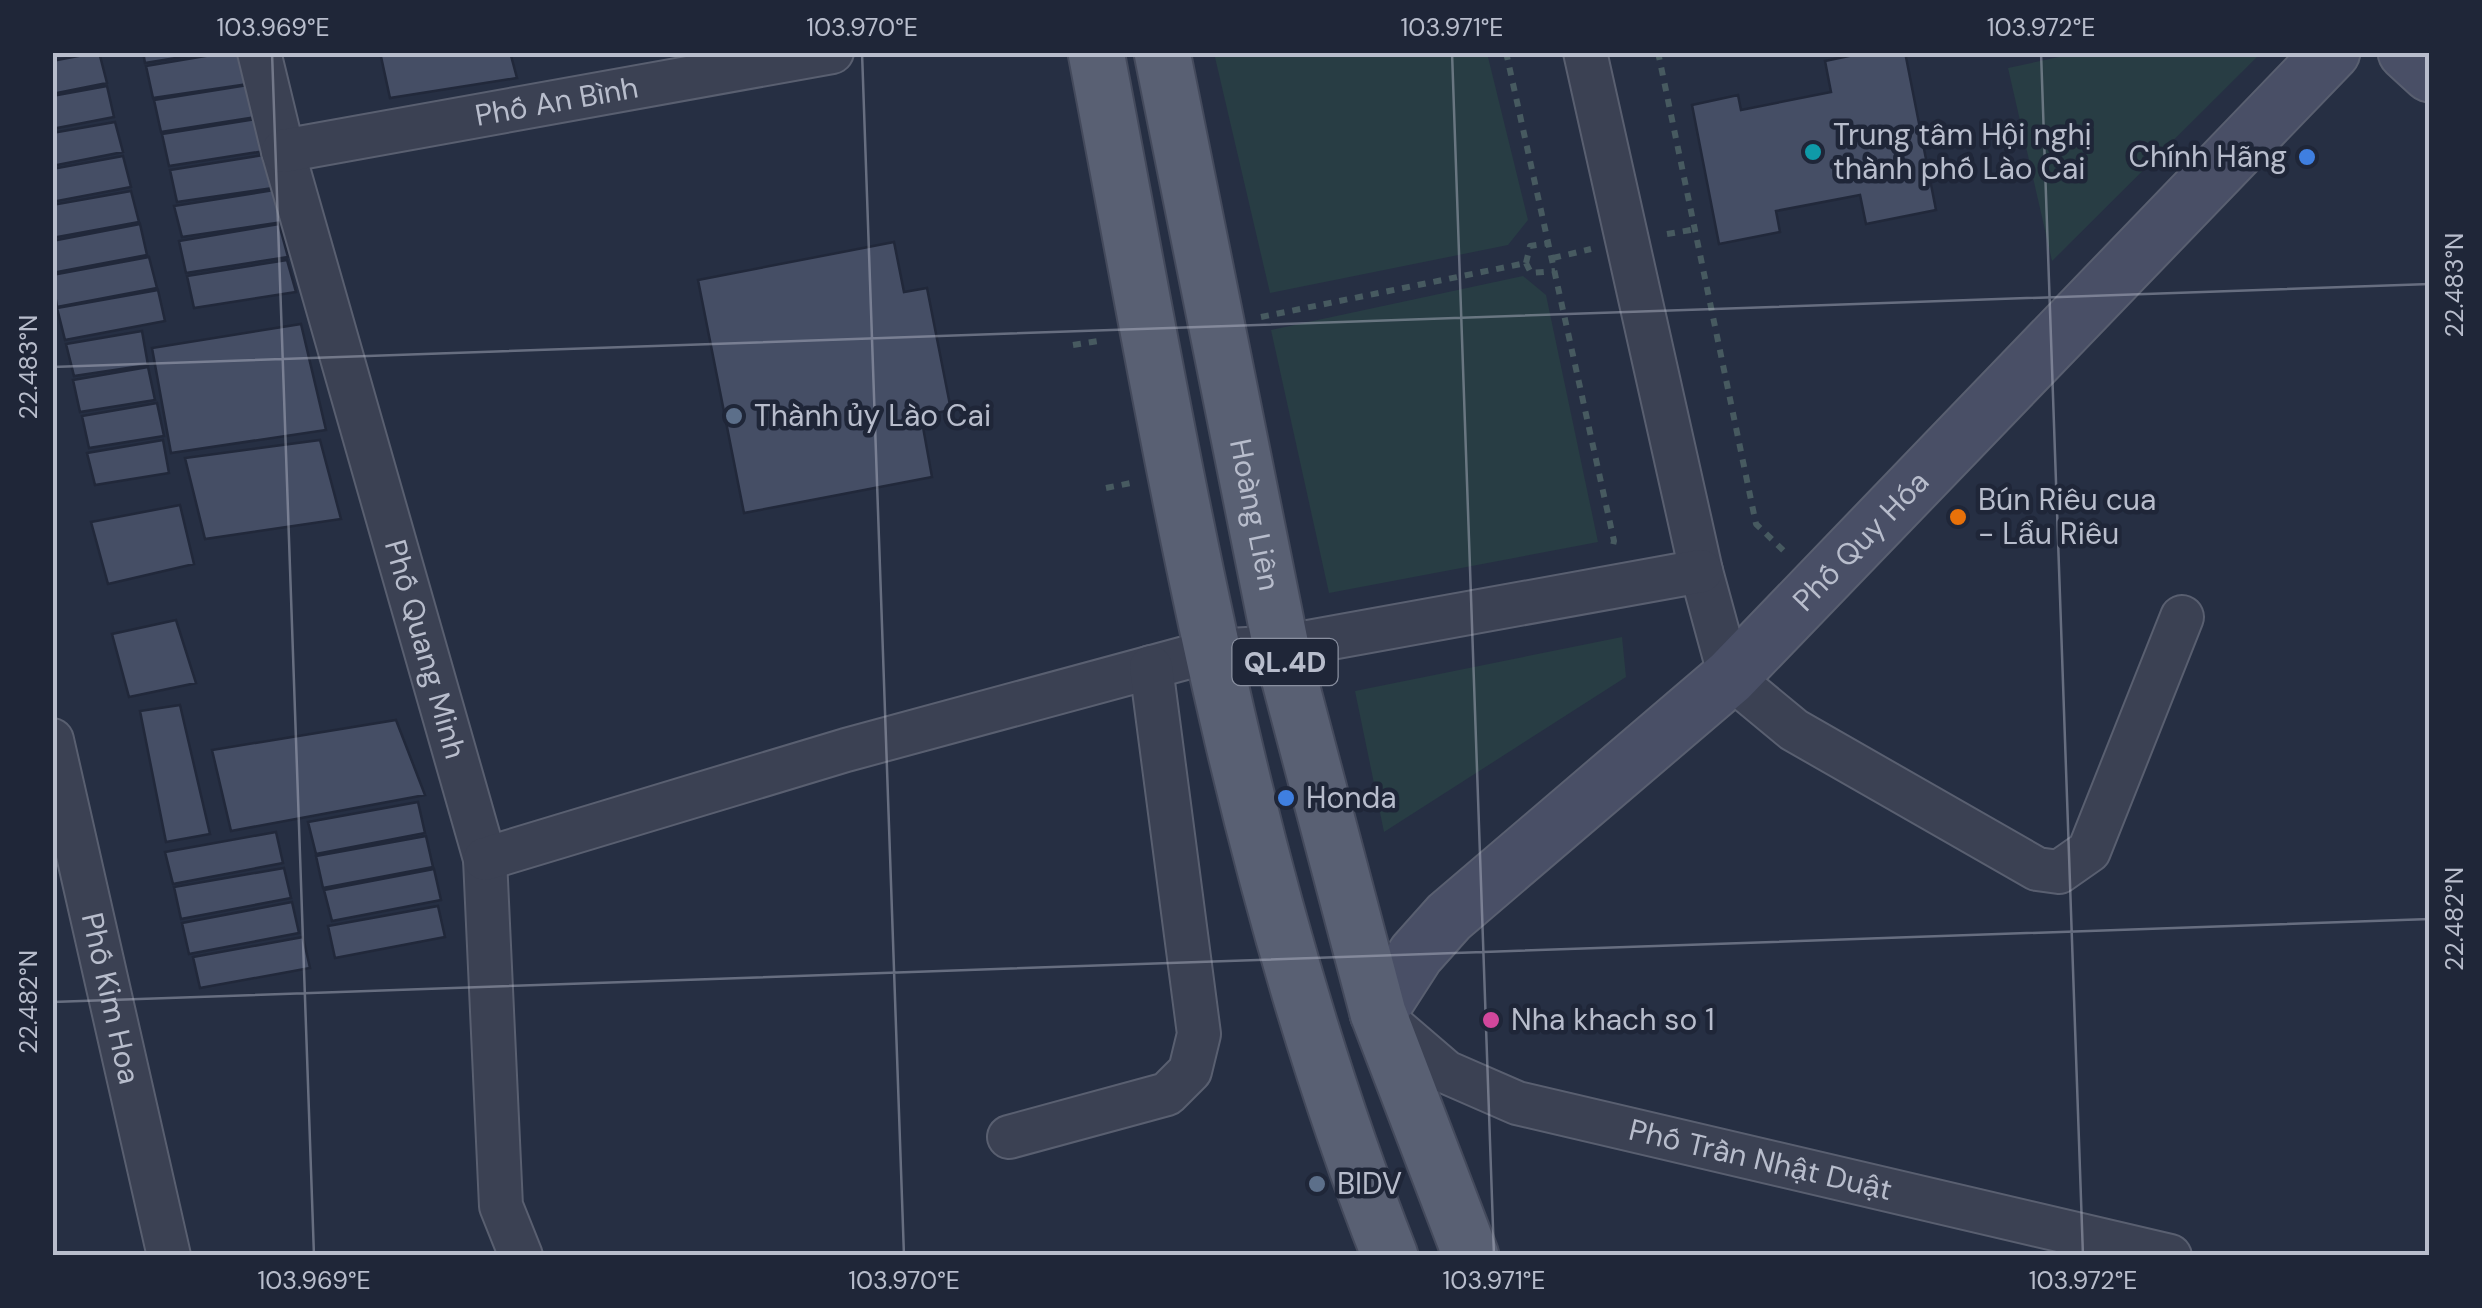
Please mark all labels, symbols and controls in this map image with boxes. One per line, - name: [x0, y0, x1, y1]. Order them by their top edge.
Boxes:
- text: 103.969°E: [216, 11, 330, 44]
- text: 103.970°E: [806, 11, 918, 44]
- text: 103.971°E: [1401, 11, 1503, 44]
- text: 103.972°E: [1987, 11, 2095, 44]
- street label: Phố An Bình: [472, 67, 641, 135]
- place label: Trung tâm Hội nghị thành phố Lào Cai: [1833, 115, 2091, 188]
- place label: Chính Hãng: [2128, 137, 2287, 176]
- marker: Trung tâm Hội nghị thành phố Lào Cai: [1802, 141, 1824, 163]
- marker: Chính Hãng: [2296, 146, 2318, 168]
- text: 22.483°N: [2438, 233, 2471, 337]
- text: 22.483°N: [12, 315, 45, 419]
- place label: Thành ủy Lào Cai: [754, 396, 991, 435]
- marker: Thành ủy Lào Cai: [723, 405, 745, 427]
- street label: Hoàng Liên: [1221, 435, 1289, 594]
- street label: Phố Quy Hóa: [1784, 462, 1937, 619]
- place label: Bún Riêu cua - Lẩu Riêu: [1978, 480, 2156, 553]
- marker: Bún Riêu cua - Lẩu Riêu: [1947, 506, 1969, 528]
- street label: Phố Quang Minh: [376, 535, 475, 763]
- road number: QL.4D: [1232, 639, 1338, 685]
- place label: Honda: [1306, 778, 1397, 817]
- marker: Honda: [1275, 787, 1297, 809]
- text: 22.482°N: [2438, 867, 2471, 971]
- street label: Phố Kim Hoa: [73, 909, 149, 1088]
- text: 22.482°N: [12, 950, 45, 1054]
- place label: Nha khach so 1: [1511, 1000, 1715, 1039]
- marker: Nha khach so 1: [1480, 1009, 1502, 1031]
- street label: Phố Trần Nhật Duật: [1625, 1110, 1896, 1209]
- place label: BIDV: [1337, 1164, 1402, 1203]
- marker: BIDV: [1306, 1173, 1328, 1195]
- text: 103.969°E: [257, 1264, 371, 1297]
- text: 103.970°E: [848, 1264, 960, 1297]
- text: 103.971°E: [1443, 1264, 1545, 1297]
- text: 103.972°E: [2029, 1264, 2137, 1297]

